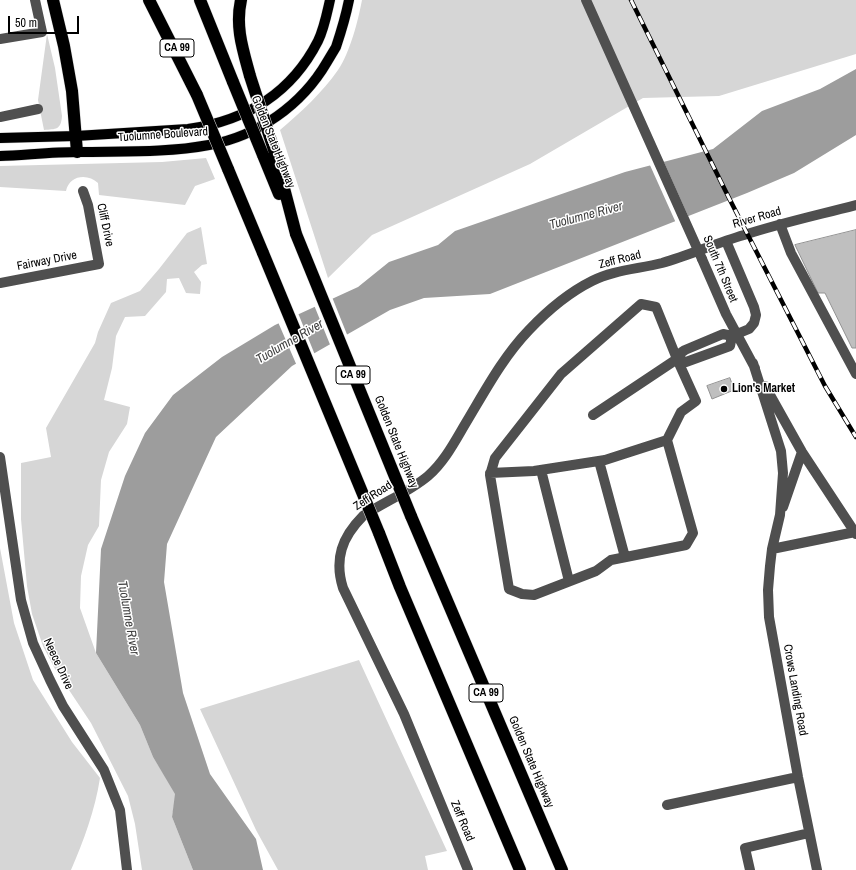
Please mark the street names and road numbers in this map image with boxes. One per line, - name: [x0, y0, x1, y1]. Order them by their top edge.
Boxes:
- road number: CA 99: [160, 39, 194, 57]
- street label: Golden State Highway: [248, 94, 298, 190]
- street label: Tuolumne Boulevard: [118, 125, 208, 145]
- street label: Cliff Drive: [93, 202, 117, 248]
- street label: River Road: [731, 204, 783, 232]
- street label: South 7th Street: [699, 233, 741, 305]
- street label: Fairway Drive: [16, 248, 78, 274]
- street label: Zeff Road: [597, 248, 643, 272]
- road number: CA 99: [336, 366, 370, 384]
- street label: Golden State Highway: [371, 394, 421, 490]
- street label: Zeff Road: [351, 478, 395, 514]
- street label: Neece Drive: [40, 636, 76, 692]
- street label: Crows Landing Road: [780, 643, 810, 737]
- road number: CA 99: [469, 684, 503, 702]
- street label: Golden State Highway: [505, 714, 557, 810]
- street label: Zeff Road: [447, 798, 477, 844]

